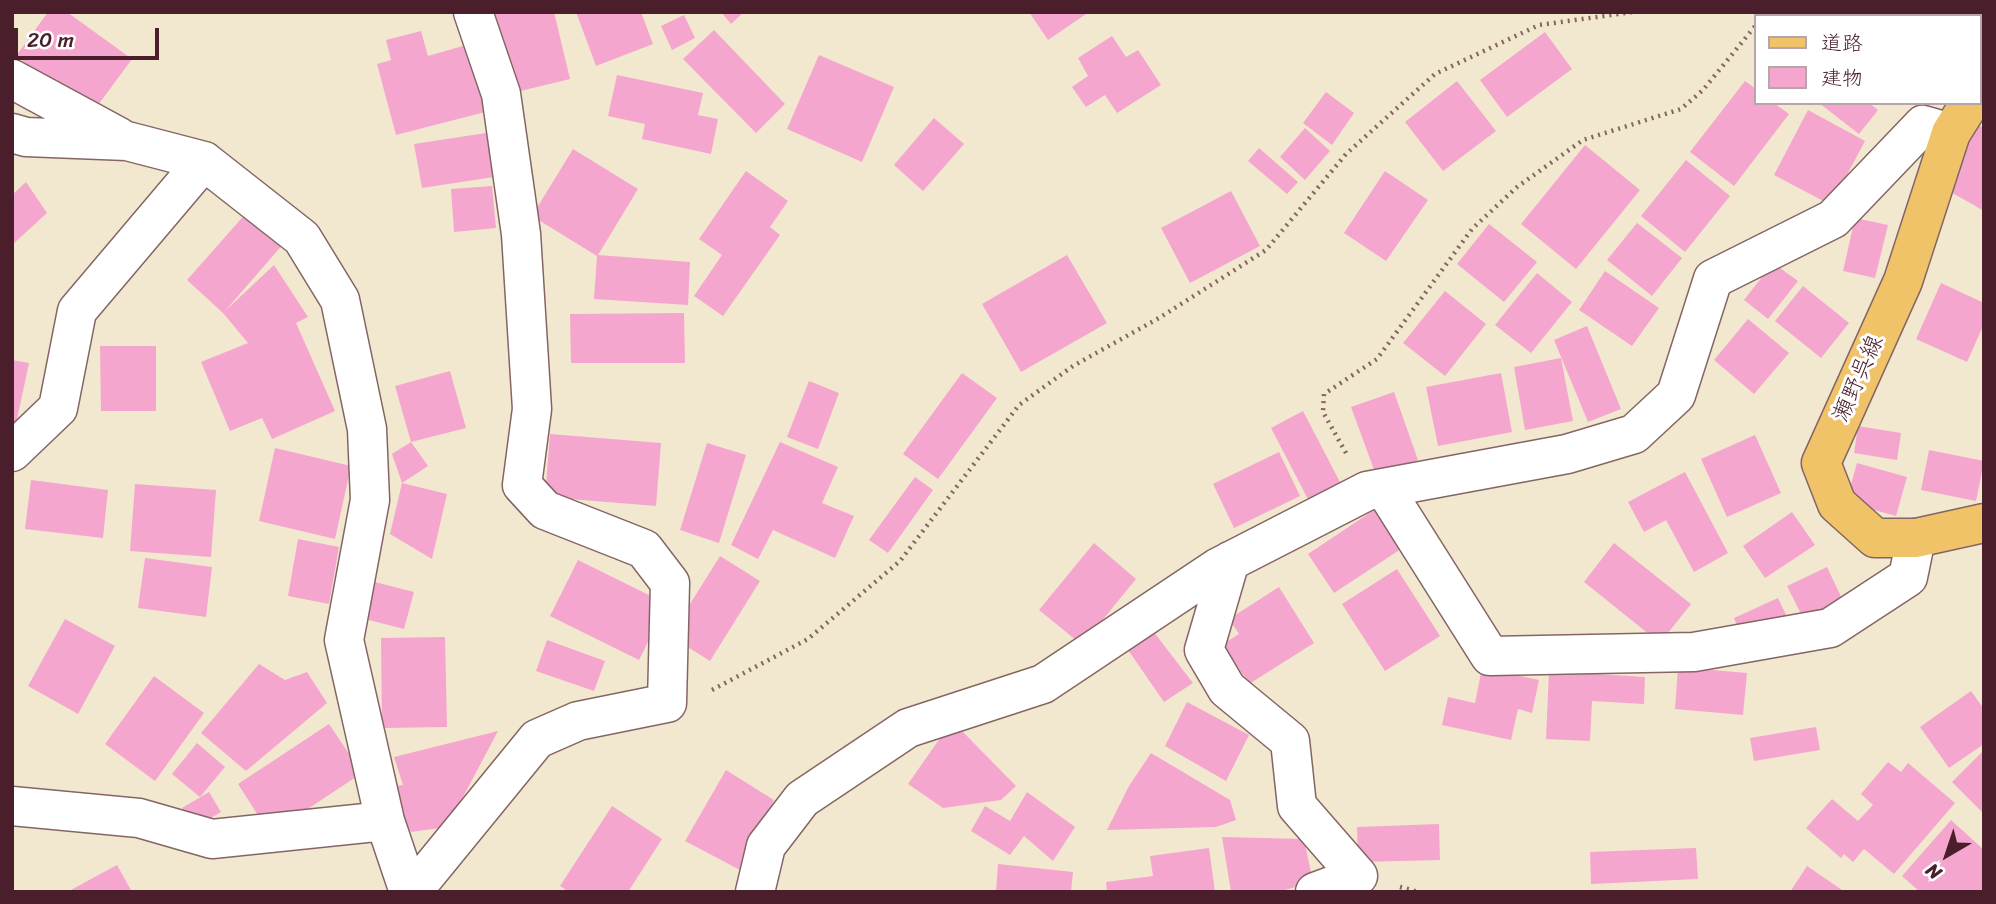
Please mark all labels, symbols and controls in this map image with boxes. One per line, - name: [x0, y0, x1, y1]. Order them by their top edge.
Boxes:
- scale bar: [18, 14, 163, 58]
- legend: [1755, 14, 1982, 105]
- text: 20 m: [27, 21, 74, 59]
- text: 道路: [1821, 24, 1863, 62]
- text: 建物: [1821, 59, 1863, 97]
- street label: 瀬野呉線: [1828, 331, 1890, 427]
- north arrow: [1912, 820, 1982, 890]
- text: N: [1918, 855, 1949, 889]

